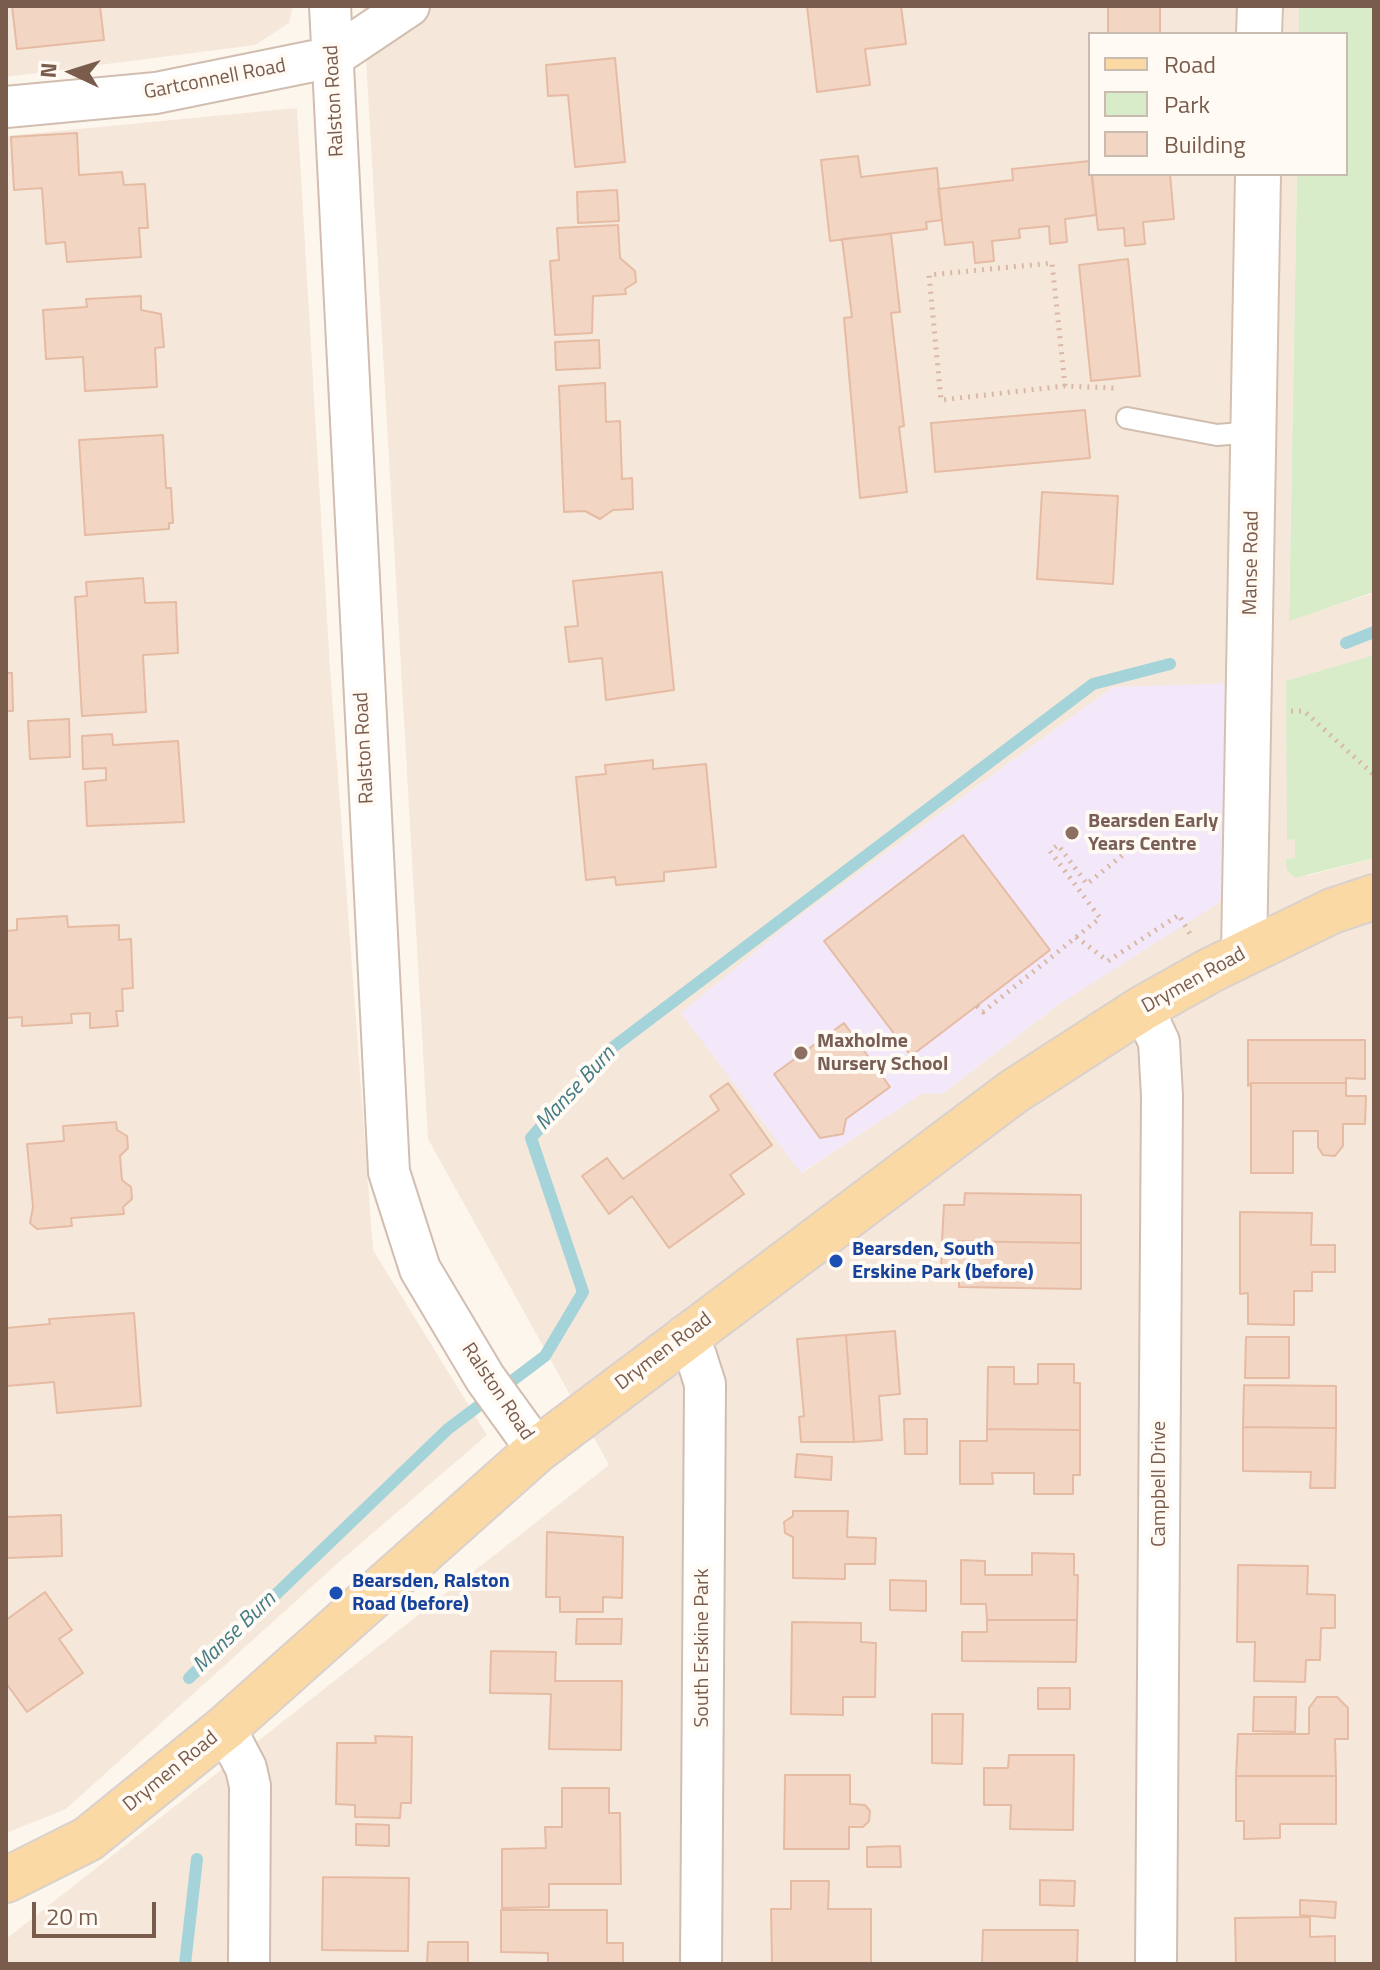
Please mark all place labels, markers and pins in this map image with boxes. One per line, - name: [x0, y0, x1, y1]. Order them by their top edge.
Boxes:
- place label: Bearsden Early Years Centre: [1088, 810, 1218, 857]
- marker: Bearsden Early Years Centre: [1063, 824, 1081, 842]
- place label: Maxholme Nursery School: [817, 1030, 948, 1077]
- marker: Maxholme Nursery School: [792, 1044, 810, 1062]
- place label: Bearsden, South Erskine Park (before): [852, 1238, 1034, 1285]
- marker: Bearsden, South Erskine Park (before): [827, 1252, 845, 1270]
- place label: Bearsden, Ralston Road (before): [352, 1570, 510, 1617]
- marker: Bearsden, Ralston Road (before): [327, 1584, 345, 1602]

